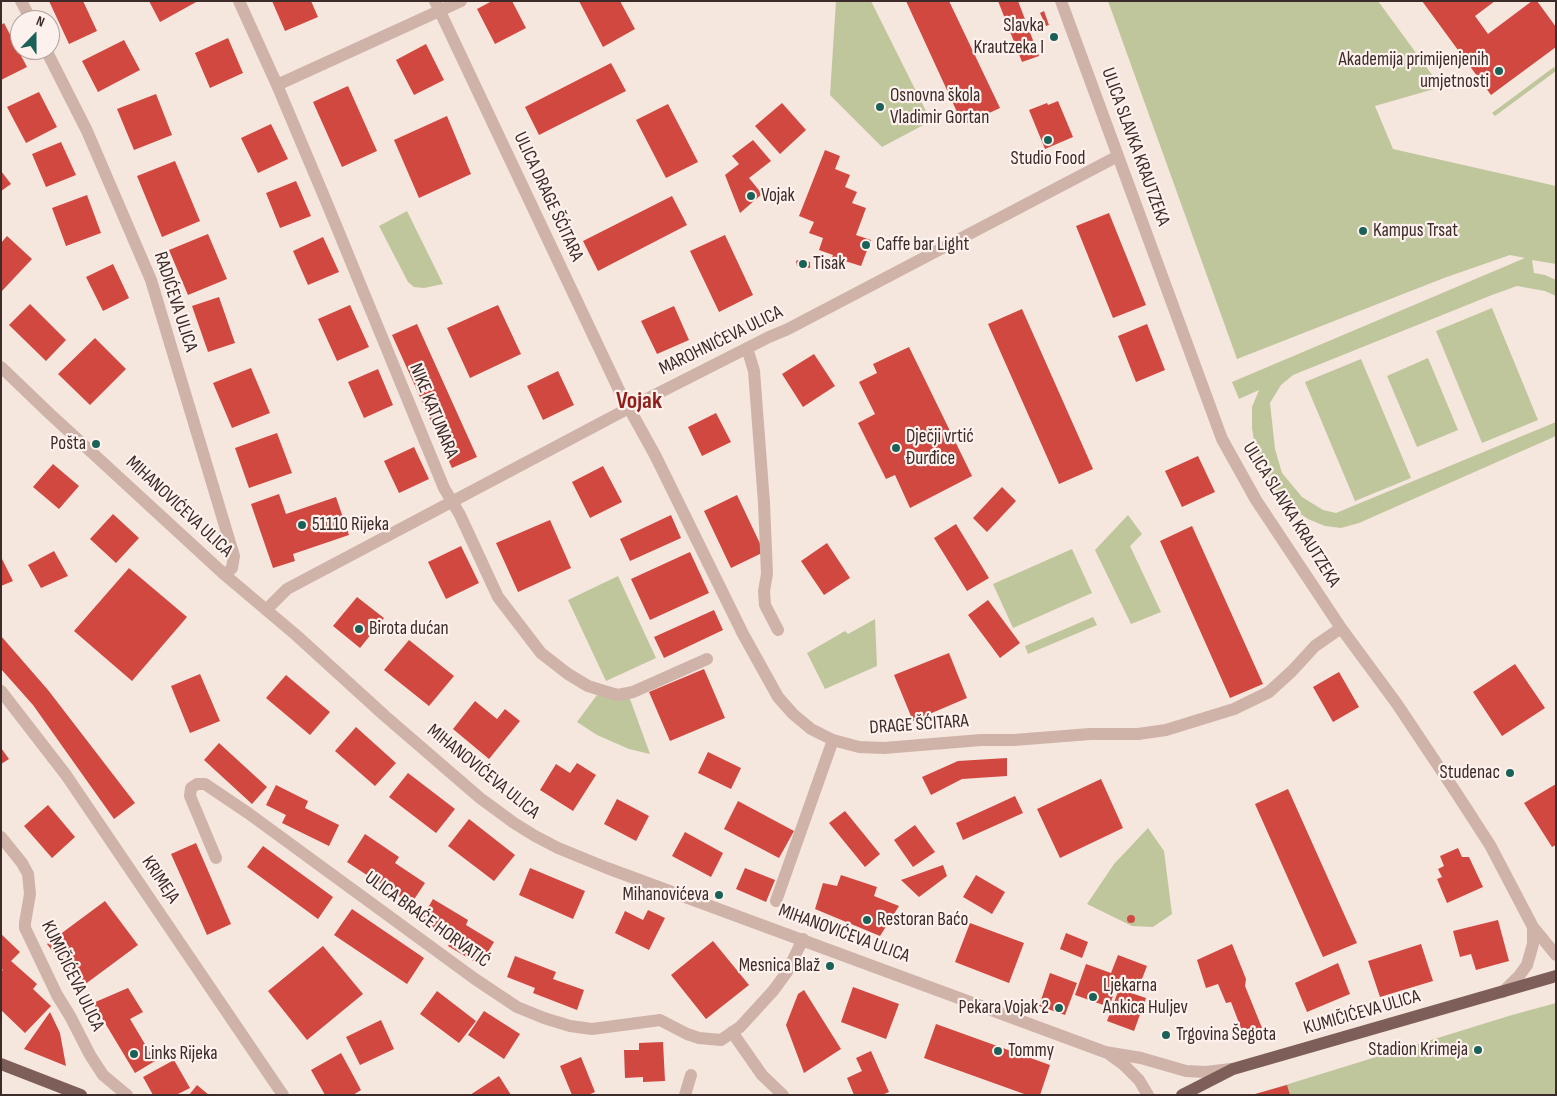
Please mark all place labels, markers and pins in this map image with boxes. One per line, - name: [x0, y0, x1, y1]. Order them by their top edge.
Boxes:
- place label: Slavka Krautzeka I: [974, 15, 1044, 59]
- marker: Slavka Krautzeka I: [1048, 31, 1060, 43]
- place label: Akademija primijenjenih umjetnosti: [1338, 49, 1489, 93]
- marker: Akademija primijenjenih umjetnosti: [1493, 65, 1505, 77]
- place label: Osnovna škola Vladimir Gortan: [890, 85, 989, 129]
- marker: Osnovna škola Vladimir Gortan: [874, 101, 886, 113]
- marker: Studio Food: [1042, 134, 1054, 146]
- place label: Studio Food: [1011, 148, 1085, 170]
- place label: Vojak: [761, 185, 795, 207]
- marker: Vojak: [745, 190, 757, 202]
- place label: Kampus Trsat: [1373, 220, 1458, 242]
- marker: Kampus Trsat: [1357, 225, 1369, 237]
- place label: Caffe bar Light: [876, 234, 969, 256]
- marker: Caffe bar Light: [860, 239, 872, 251]
- place label: Tisak: [813, 253, 846, 275]
- marker: Tisak: [797, 258, 809, 270]
- place label: Dječji vrtić Đurđice: [906, 426, 974, 470]
- place label: Pošta: [50, 433, 86, 455]
- marker: Pošta: [90, 438, 102, 450]
- marker: Dječji vrtić Đurđice: [890, 442, 902, 454]
- place label: 51110 Rijeka: [312, 514, 389, 536]
- marker: 51110 Rijeka: [296, 519, 308, 531]
- place label: Birota dućan: [369, 618, 449, 640]
- marker: Birota dućan: [353, 623, 365, 635]
- place label: Studenac: [1440, 762, 1500, 784]
- marker: Studenac: [1504, 767, 1516, 779]
- place label: Mihanovićeva: [623, 884, 709, 906]
- marker: Mihanovićeva: [713, 889, 725, 901]
- place label: Restoran Baćo: [877, 909, 968, 931]
- marker: Restoran Baćo: [861, 914, 873, 926]
- place label: Mesnica Blaž: [739, 955, 820, 977]
- marker: Mesnica Blaž: [824, 960, 836, 972]
- place label: Ljekarna Ankica Huljev: [1103, 975, 1188, 1019]
- marker: Ljekarna Ankica Huljev: [1087, 991, 1099, 1003]
- place label: Pekara Vojak 2: [959, 997, 1049, 1019]
- marker: Pekara Vojak 2: [1053, 1002, 1065, 1014]
- place label: Trgovina Šegota: [1176, 1024, 1276, 1046]
- marker: Trgovina Šegota: [1160, 1029, 1172, 1041]
- place label: Stadion Krimeja: [1368, 1039, 1468, 1061]
- place label: Tommy: [1008, 1040, 1054, 1062]
- place label: Links Rijeka: [144, 1043, 217, 1065]
- marker: Stadion Krimeja: [1472, 1044, 1484, 1056]
- marker: Tommy: [992, 1045, 1004, 1057]
- marker: Links Rijeka: [128, 1048, 140, 1060]

